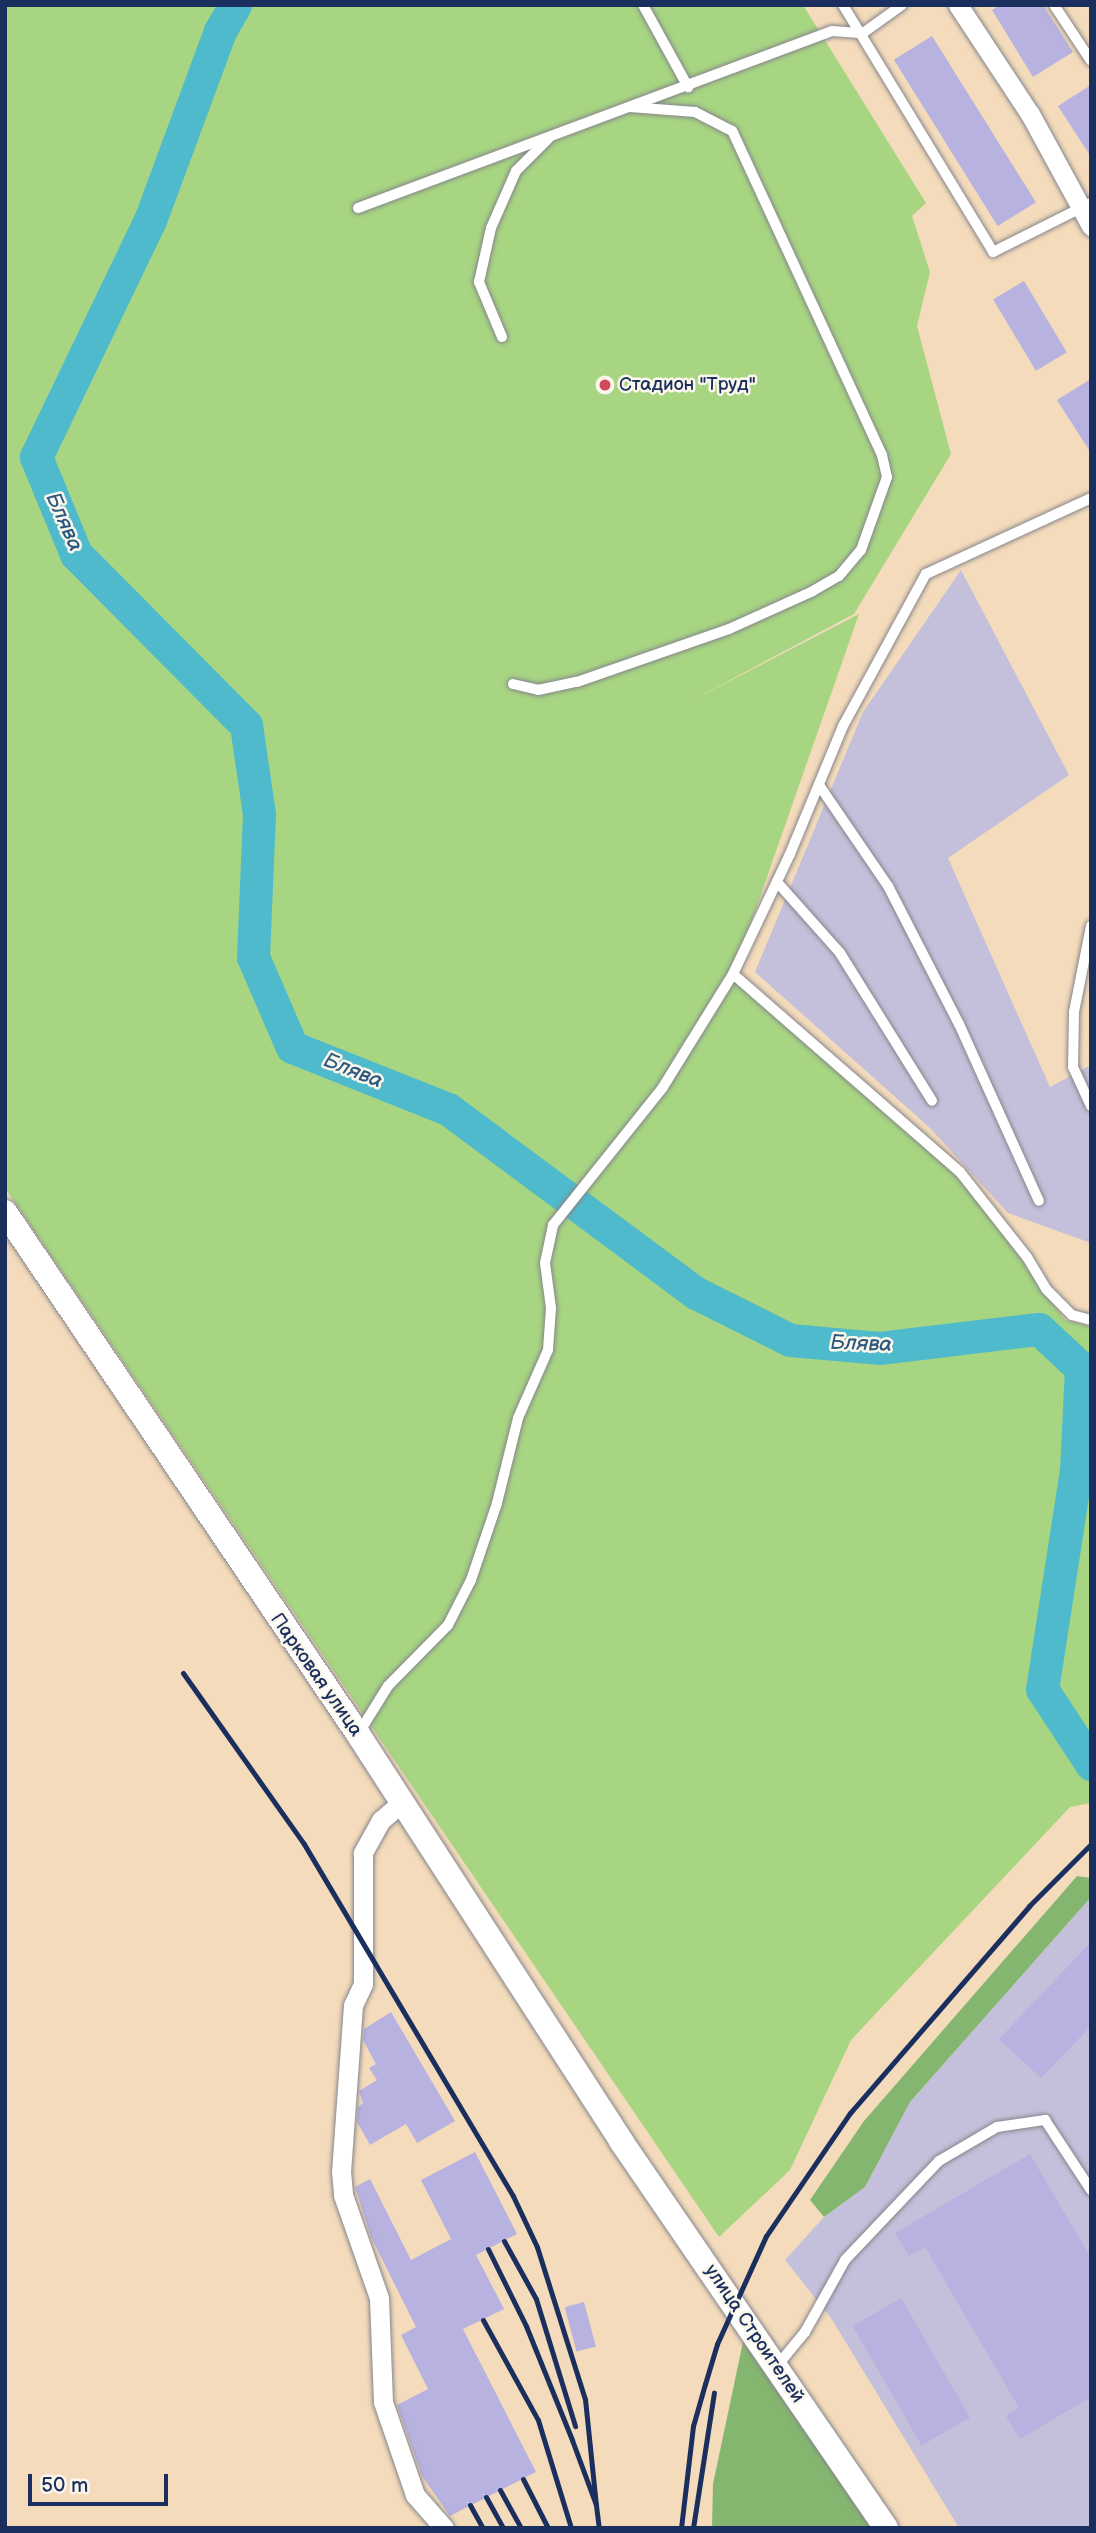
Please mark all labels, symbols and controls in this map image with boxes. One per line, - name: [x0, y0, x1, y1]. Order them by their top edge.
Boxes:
- place label: Стадион "Труд": [619, 374, 756, 396]
- marker: Стадион "Труд": [597, 377, 613, 393]
- water label: Блява: [40, 489, 88, 555]
- water label: Блява: [320, 1048, 386, 1094]
- water label: Блява: [830, 1330, 892, 1358]
- street label: Парковая улица: [265, 1609, 367, 1741]
- street label: улица Строителей: [699, 2260, 809, 2408]
- scale bar: [32, 2460, 172, 2504]
- text: 50 m: [41, 2473, 88, 2498]

